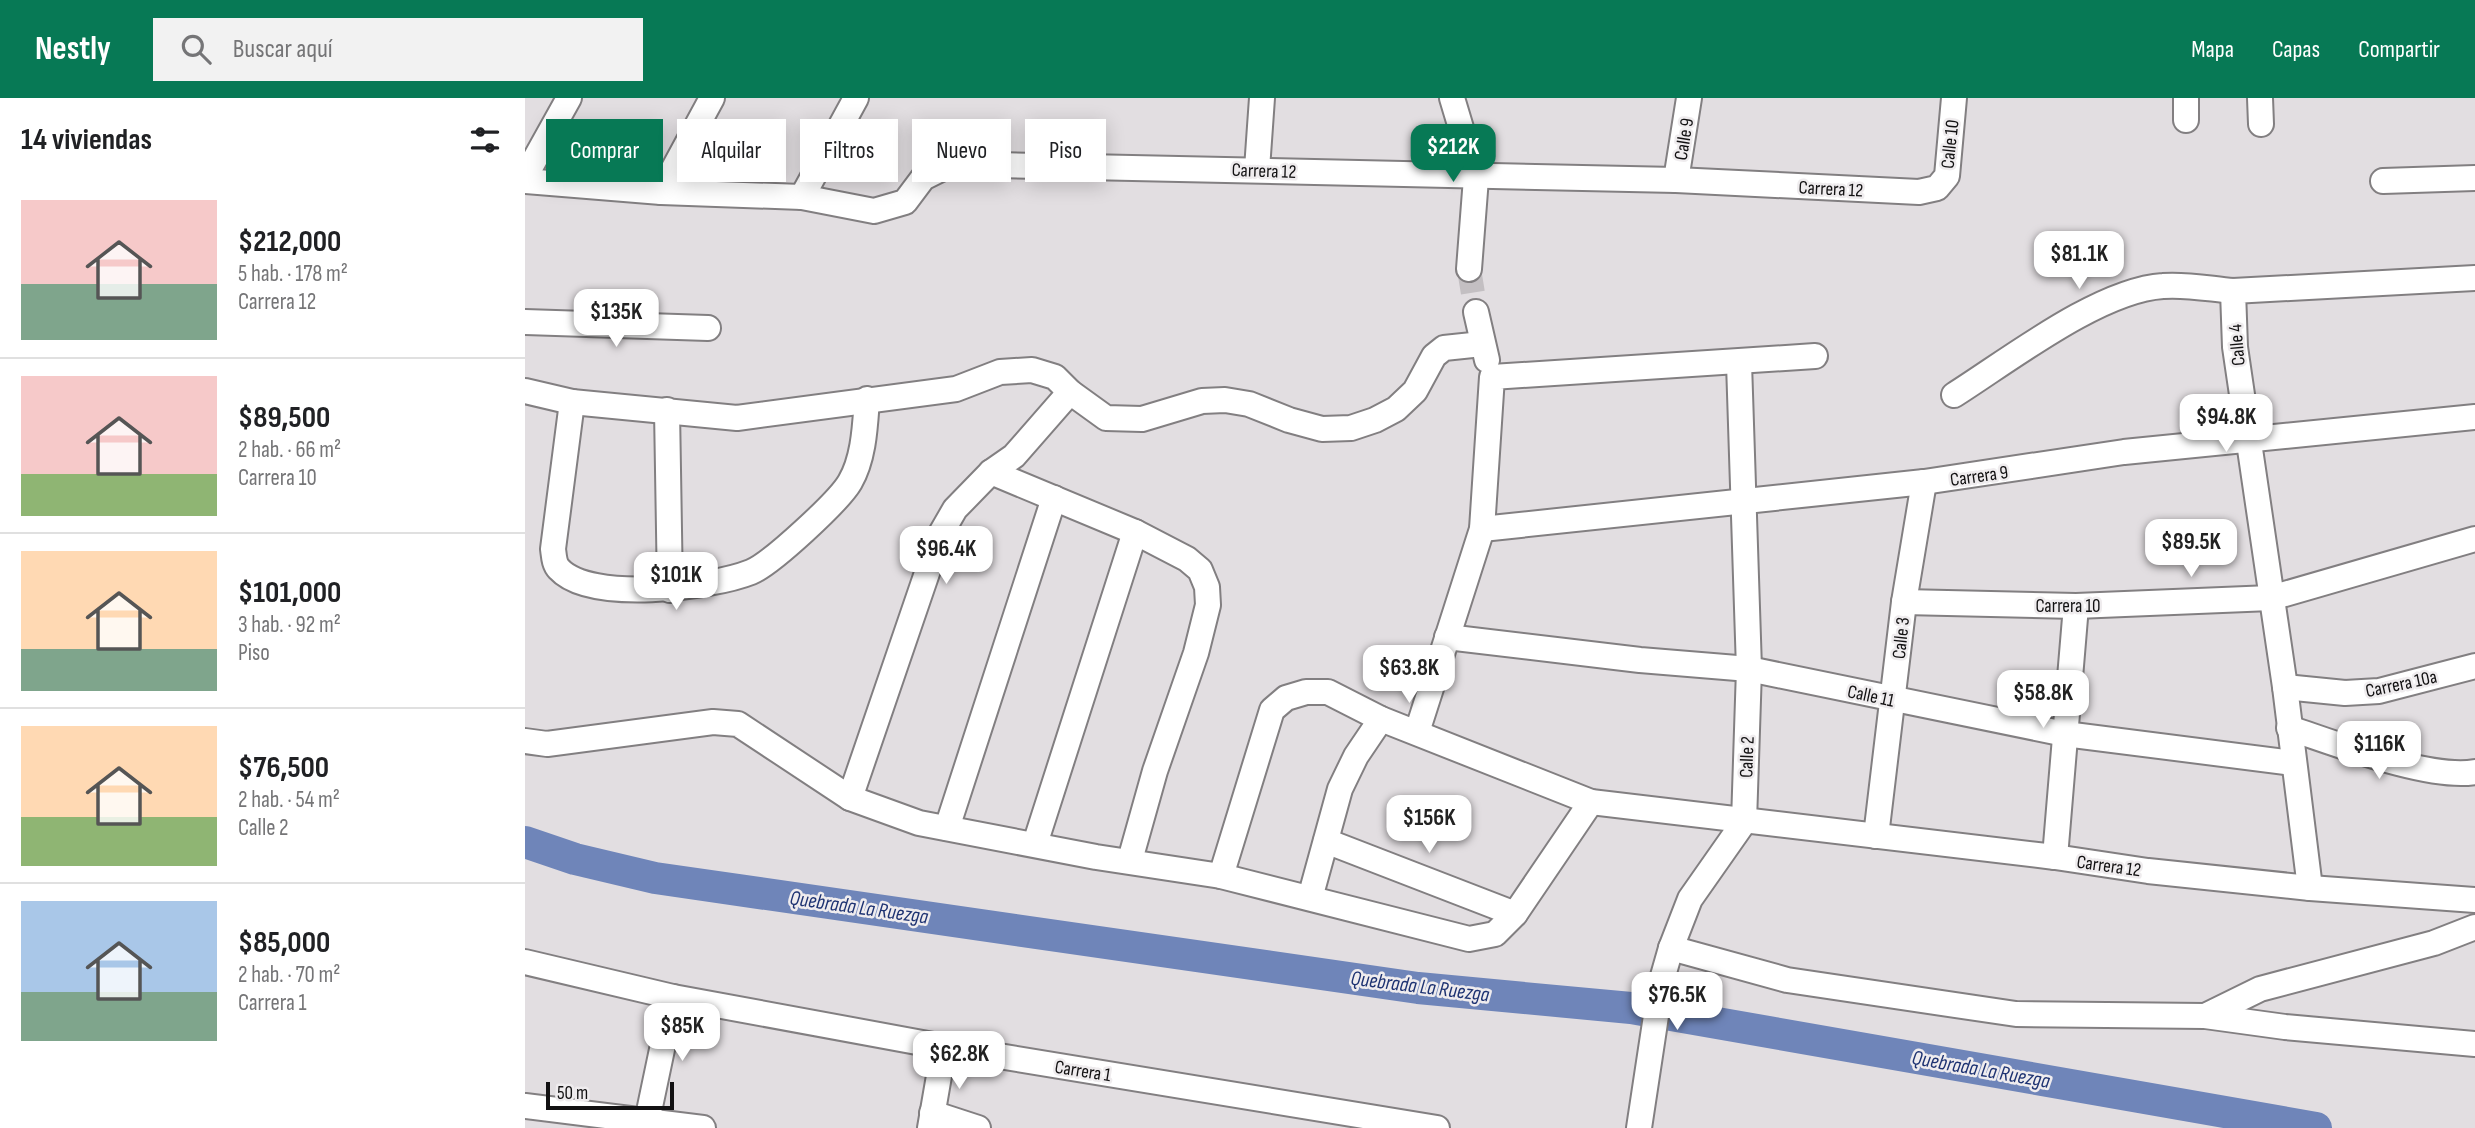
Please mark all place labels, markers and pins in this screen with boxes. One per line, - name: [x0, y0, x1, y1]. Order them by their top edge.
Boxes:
- pin: $212K: [1404, 125, 1502, 184]
- pin: $81.1K: [2022, 232, 2136, 291]
- pin: $135K: [567, 289, 665, 349]
- pin: $94.8K: [2169, 394, 2283, 454]
- pin: $89.5K: [2134, 519, 2248, 579]
- pin: $96.4K: [889, 526, 1003, 586]
- pin: $101K: [627, 552, 725, 612]
- pin: $63.8K: [1352, 646, 1466, 705]
- pin: $58.8K: [1986, 670, 2100, 730]
- pin: $116K: [2330, 722, 2428, 781]
- pin: $156K: [1380, 796, 1478, 855]
- pin: $76.5K: [1620, 972, 1734, 1032]
- pin: $85K: [641, 1004, 723, 1063]
- pin: $62.8K: [902, 1032, 1016, 1091]

